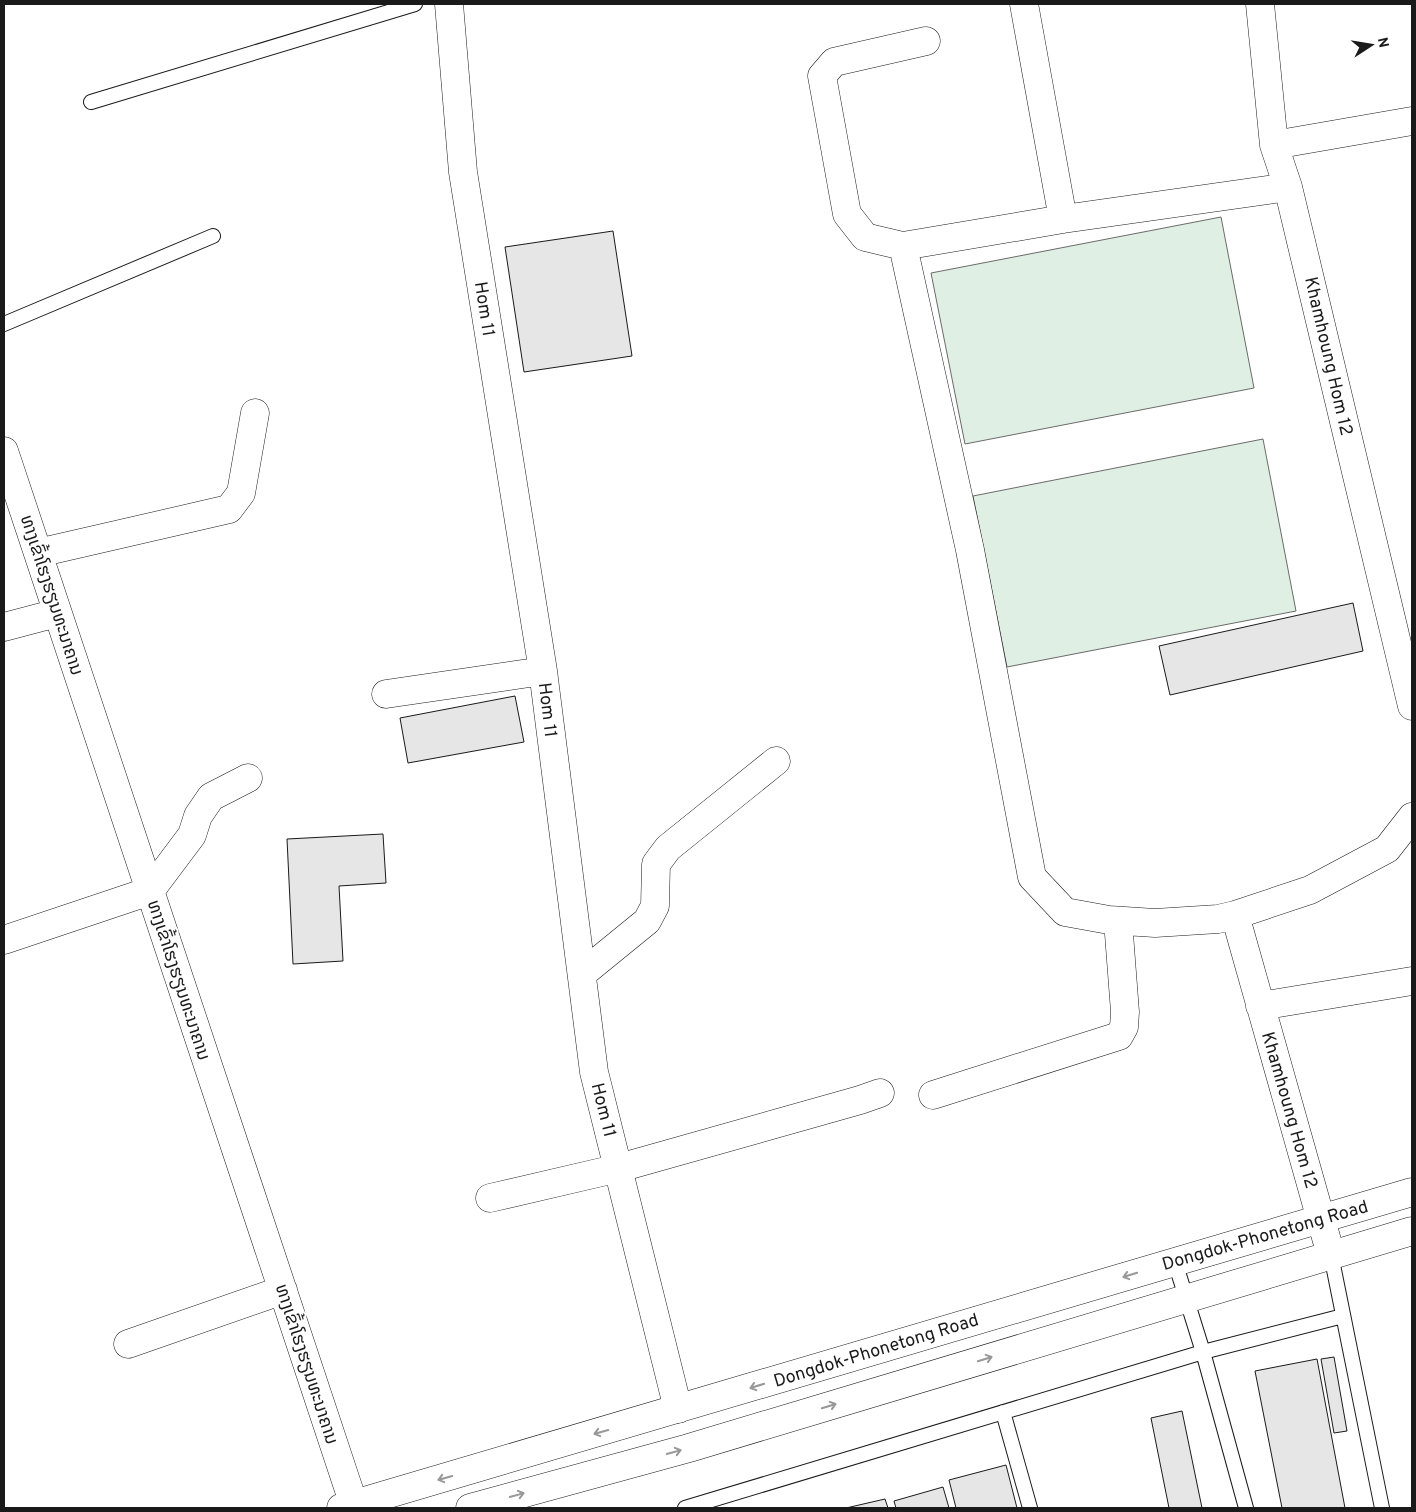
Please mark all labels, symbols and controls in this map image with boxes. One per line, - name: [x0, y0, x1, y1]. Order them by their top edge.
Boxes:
- north arrow: [1346, 20, 1396, 70]
- text: N: [1373, 36, 1392, 49]
- street label: Khamhoung Hom 12: [1298, 275, 1357, 438]
- street label: Hom 11: [468, 280, 499, 338]
- street label: ທາງເຂົ້າໂຮງຮຽນທະນາຄານ: [14, 511, 90, 679]
- street label: Hom 11: [532, 681, 561, 739]
- street label: ທາງເຂົ້າໂຮງຮຽນທະນາຄານ: [141, 896, 217, 1064]
- street label: Khamhoung Hom 12: [1255, 1029, 1322, 1192]
- street label: Hom 11: [585, 1081, 620, 1140]
- street label: Dongdok-Phonetong Road: [1160, 1196, 1371, 1277]
- one-way arrow: [1123, 1270, 1139, 1280]
- street label: ທາງເຂົ້າໂຮງຮຽນທະນາຄານ: [269, 1280, 345, 1448]
- street label: Dongdok-Phonetong Road: [771, 1309, 982, 1394]
- one-way arrow: [977, 1353, 993, 1363]
- one-way arrow: [749, 1381, 765, 1391]
- one-way arrow: [821, 1400, 837, 1410]
- one-way arrow: [593, 1428, 609, 1438]
- one-way arrow: [665, 1447, 681, 1457]
- one-way arrow: [437, 1474, 453, 1484]
- one-way arrow: [509, 1490, 525, 1500]

